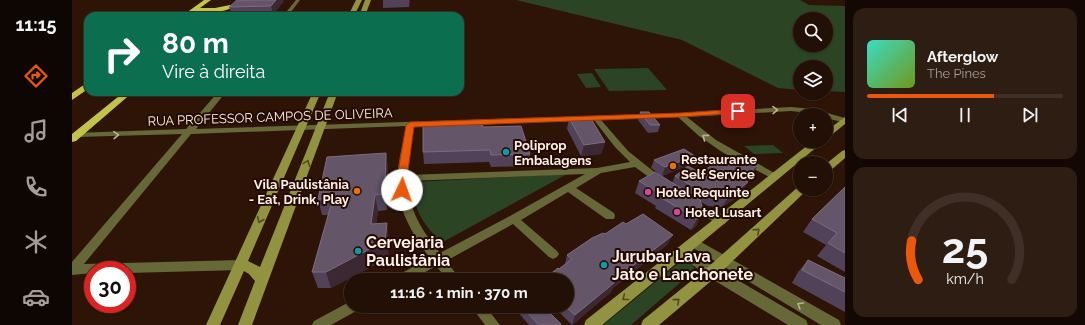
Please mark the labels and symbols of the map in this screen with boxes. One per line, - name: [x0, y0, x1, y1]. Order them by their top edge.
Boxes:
- pin: [721, 94, 755, 128]
- street label: RUA PROFESSOR CAMPOS DE OLIVEIRA: [147, 105, 393, 129]
- one-way arrow: [772, 105, 778, 114]
- one-way arrow: [113, 131, 119, 139]
- one-way arrow: [702, 134, 709, 142]
- place label: Poliprop Embalagens: [514, 138, 592, 168]
- marker: Poliprop Embalagens: [501, 147, 511, 157]
- place label: Restaurante Self Service: [681, 152, 757, 182]
- one-way arrow: [302, 160, 310, 167]
- marker: Restaurante Self Service: [668, 161, 678, 171]
- position arrow: [381, 169, 423, 211]
- place label: Vila Paulistânia - Eat, Drink, Play: [249, 177, 350, 207]
- place label: Hotel Requinte: [656, 185, 749, 200]
- marker: Vila Paulistânia - Eat, Drink, Play: [352, 186, 362, 196]
- marker: Hotel Requinte: [643, 187, 653, 197]
- place label: Hotel Lusart: [685, 205, 761, 220]
- marker: Hotel Lusart: [672, 207, 682, 217]
- one-way arrow: [257, 216, 265, 223]
- one-way arrow: [752, 228, 760, 235]
- place label: Cervejaria Paulistânia: [366, 233, 450, 270]
- marker: Cervejaria Paulistânia: [353, 246, 363, 256]
- place label: Jurubar Lava Jato e Lanchonete: [612, 247, 754, 284]
- marker: Jurubar Lava Jato e Lanchonete: [599, 260, 609, 270]
- speed limit sign: 30: [84, 261, 136, 313]
- one-way arrow: [623, 293, 630, 300]
- one-way arrow: [672, 299, 680, 306]
- one-way arrow: [797, 303, 804, 310]

